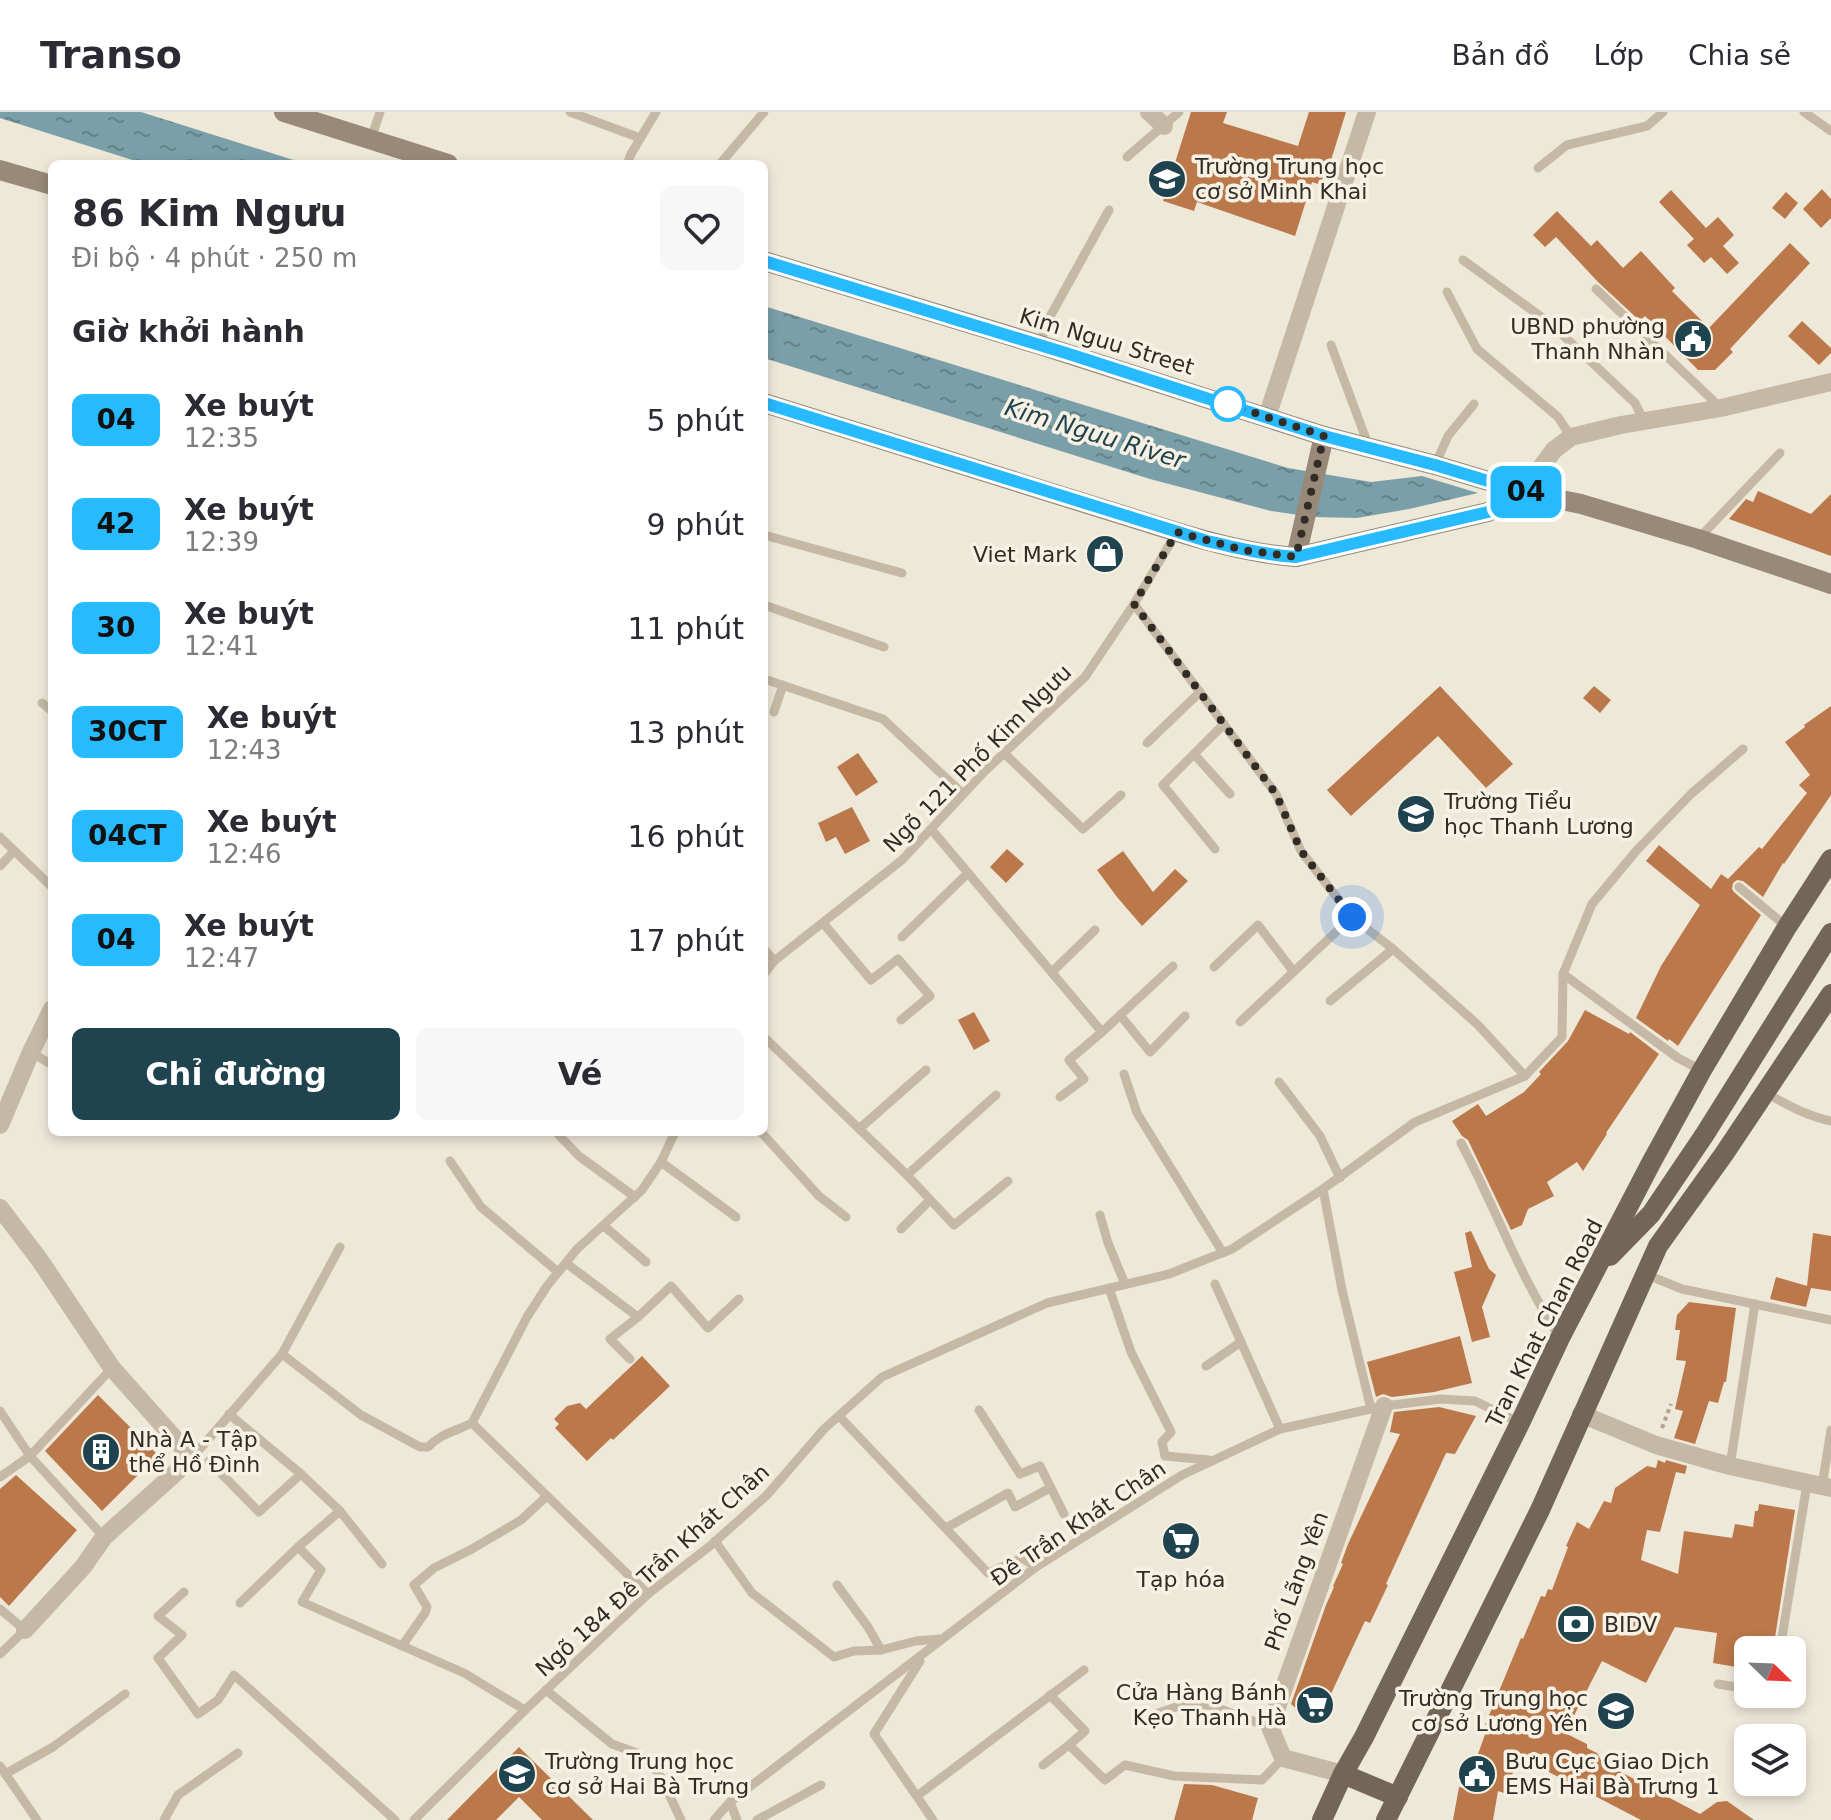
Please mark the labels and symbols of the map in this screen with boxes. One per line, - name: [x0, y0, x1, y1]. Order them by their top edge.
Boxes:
- place label: Trường Trung học cơ sở Minh Khai: [1194, 154, 1384, 204]
- school or university icon: Trường Trung học cơ sở Minh Khai: [1146, 158, 1188, 200]
- street label: Kim Nguu Street: [1017, 303, 1197, 380]
- place label: UBND phường Thanh Nhàn: [1510, 314, 1665, 364]
- public building icon: UBND phường Thanh Nhàn: [1672, 318, 1714, 360]
- unlabelled marker: [1211, 387, 1245, 421]
- water label: Kim Nguu River: [1002, 393, 1190, 475]
- line badge: 04: [1490, 466, 1562, 518]
- shop icon: Viet Mark: [1084, 533, 1126, 575]
- place label: Viet Mark: [973, 542, 1077, 567]
- street label: Ngõ 121 Phố Kim Ngưu: [878, 659, 1076, 857]
- place label: Trường Tiểu học Thanh Lương: [1443, 789, 1634, 839]
- school or university icon: Trường Tiểu học Thanh Lương: [1395, 793, 1437, 835]
- your location: [1332, 897, 1372, 937]
- street label: Tran Khat Chan Road: [1481, 1215, 1608, 1432]
- place label: Nhà A - Tập thể Hồ Đình: [129, 1427, 260, 1477]
- building icon: Nhà A - Tập thể Hồ Đình: [80, 1431, 122, 1473]
- street label: Đê Trần Khát Chân: [986, 1456, 1170, 1591]
- street label: Ngõ 184 Đê Trần Khát Chân: [531, 1459, 774, 1682]
- street label: Phố Lãng Yên: [1260, 1508, 1333, 1654]
- supermarket icon: Tạp hóa: [1160, 1520, 1202, 1562]
- place label: Tạp hóa: [1136, 1567, 1225, 1592]
- bank icon: BIDV: [1555, 1603, 1597, 1645]
- place label: BIDV: [1604, 1612, 1657, 1637]
- north arrow: [1734, 1636, 1806, 1708]
- place label: Cửa Hàng Bánh Kẹo Thanh Hà: [1116, 1680, 1287, 1730]
- supermarket icon: Cửa Hàng Bánh Kẹo Thanh Hà: [1294, 1684, 1336, 1726]
- place label: Trường Trung học cơ sở Lương Yên: [1398, 1686, 1588, 1736]
- school or university icon: Trường Trung học cơ sở Lương Yên: [1595, 1690, 1637, 1732]
- place label: Trường Trung học cơ sở Hai Bà Trưng: [544, 1749, 749, 1799]
- place label: Bưu Cục Giao Dịch EMS Hai Bà Trưng 1: [1505, 1749, 1720, 1799]
- school or university icon: Trường Trung học cơ sở Hai Bà Trưng: [496, 1753, 538, 1795]
- public building icon: Bưu Cục Giao Dịch EMS Hai Bà Trưng 1: [1456, 1753, 1498, 1795]

